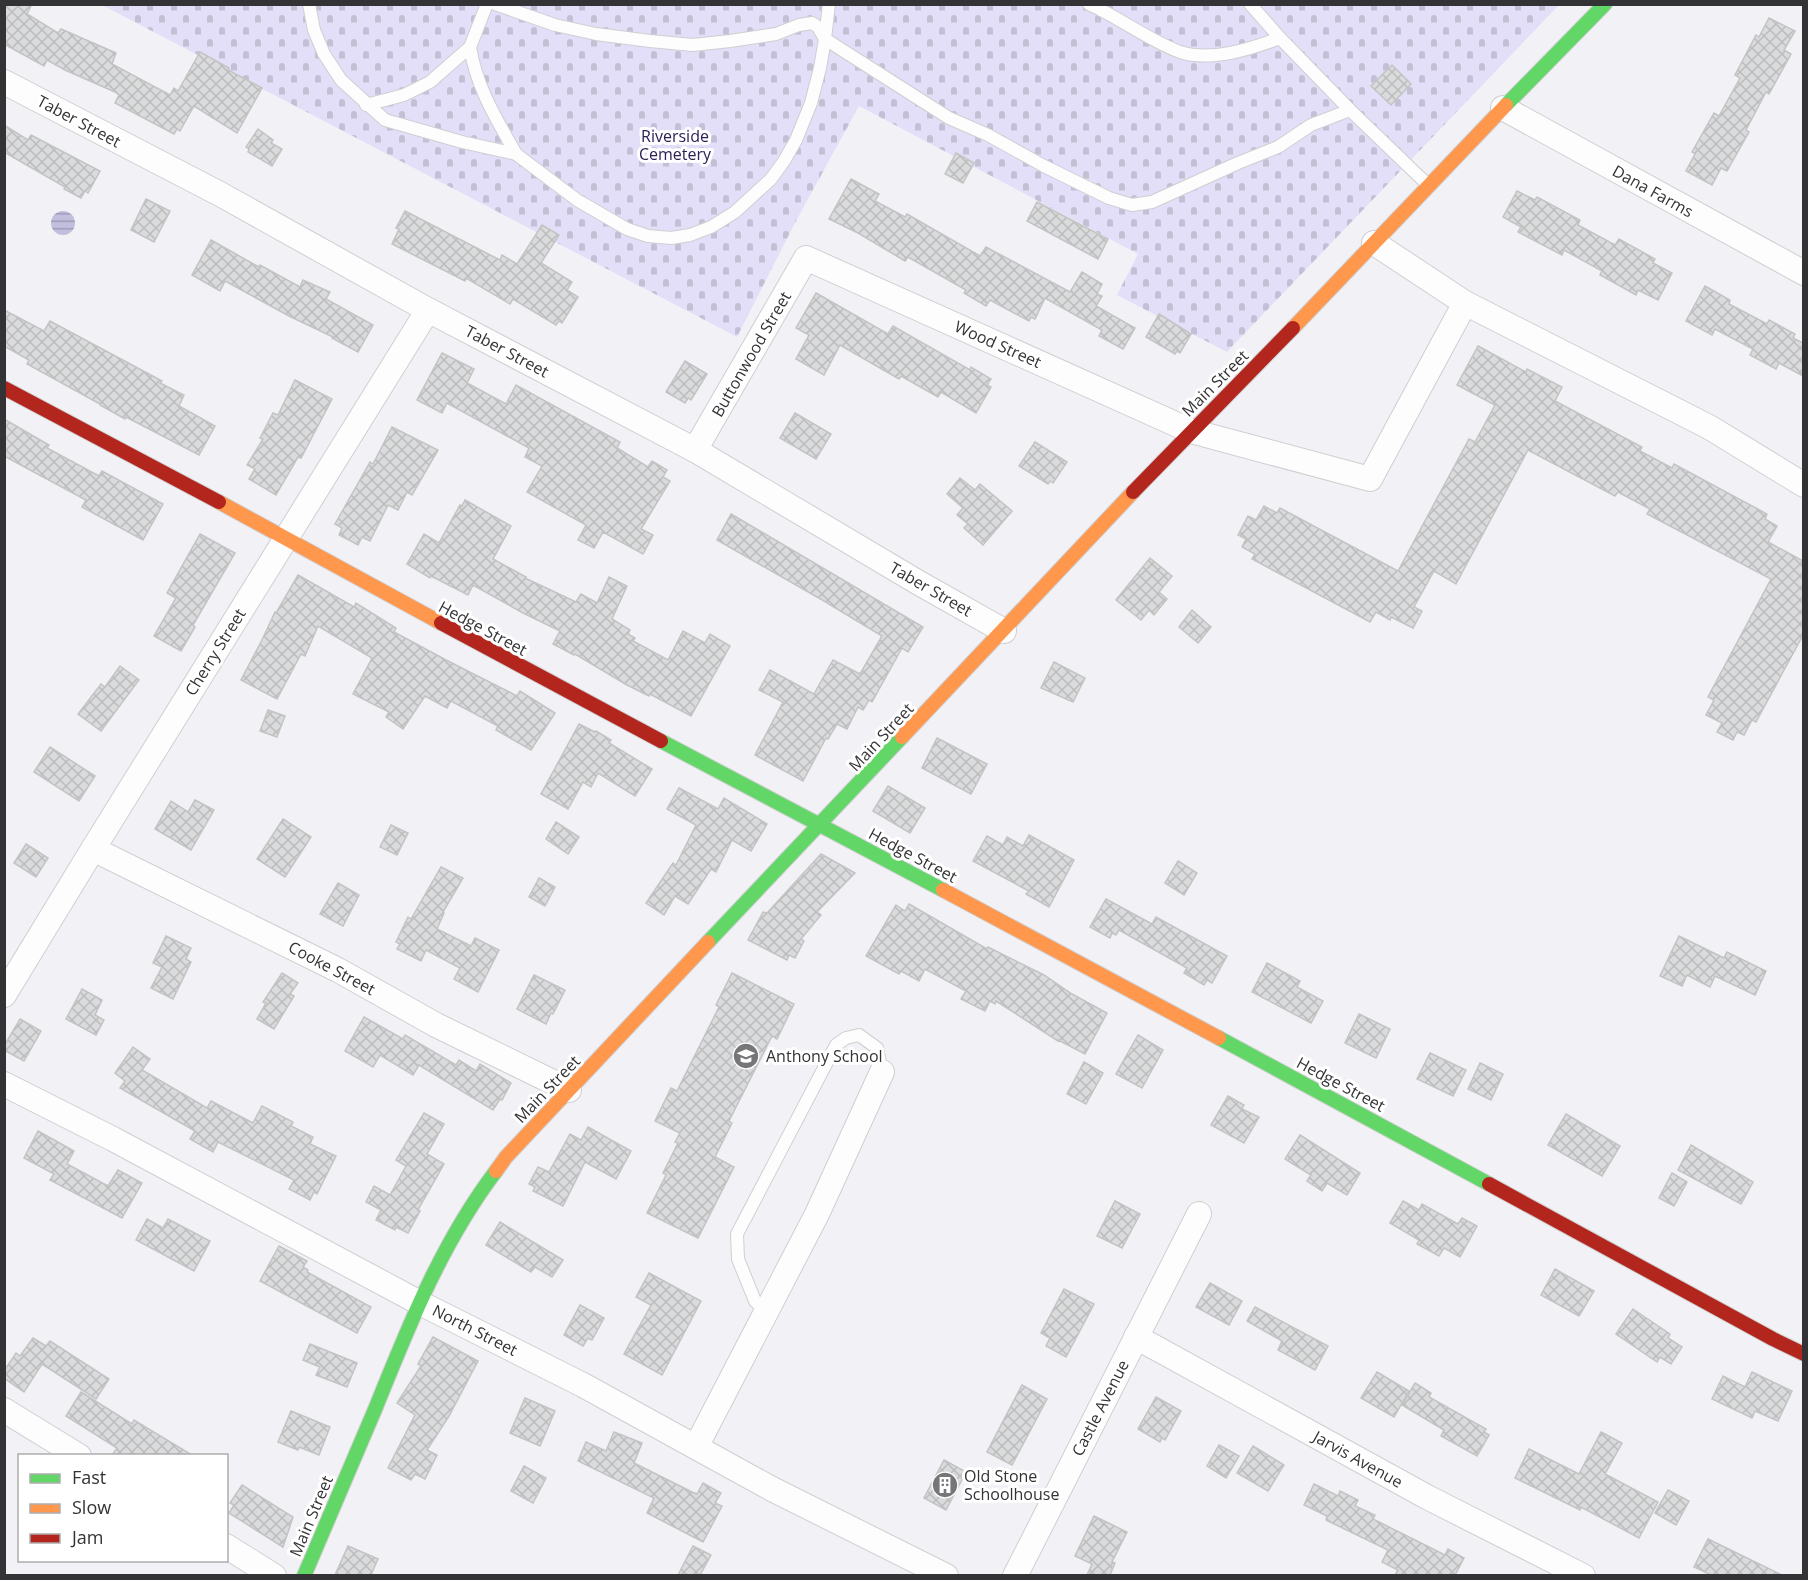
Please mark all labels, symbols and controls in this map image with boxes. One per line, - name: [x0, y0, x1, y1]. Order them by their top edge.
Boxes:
- street label: Taber Street: [33, 90, 125, 152]
- park label: Riverside Cemetery: [639, 125, 712, 165]
- street label: Dana Farms: [1609, 160, 1697, 222]
- street label: Buttonwood Street: [706, 287, 796, 421]
- street label: Wood Street: [951, 315, 1045, 373]
- street label: Taber Street: [461, 320, 553, 382]
- street label: Main Street: [1177, 345, 1253, 421]
- street label: Taber Street: [886, 557, 977, 622]
- street label: Hedge Street: [435, 595, 531, 661]
- street label: Cherry Street: [179, 604, 251, 700]
- street label: Main Street: [844, 698, 919, 776]
- street label: Hedge Street: [865, 822, 961, 888]
- street label: Cooke Street: [285, 936, 380, 1000]
- school or university icon: Anthony School: [731, 1041, 761, 1071]
- place label: Anthony School: [766, 1045, 883, 1067]
- street label: Main Street: [509, 1050, 585, 1128]
- street label: Hedge Street: [1293, 1051, 1389, 1117]
- street label: North Street: [429, 1299, 521, 1361]
- street label: Castle Avenue: [1066, 1356, 1134, 1460]
- street label: Jarvis Avenue: [1308, 1424, 1407, 1493]
- legend: [18, 1454, 228, 1562]
- text: Fast: [72, 1465, 106, 1489]
- place label: Old Stone Schoolhouse: [964, 1465, 1059, 1505]
- building icon: Old Stone Schoolhouse: [930, 1470, 960, 1500]
- street label: Main Street: [284, 1472, 338, 1560]
- text: Slow: [72, 1495, 111, 1519]
- text: Jam: [70, 1525, 104, 1549]

